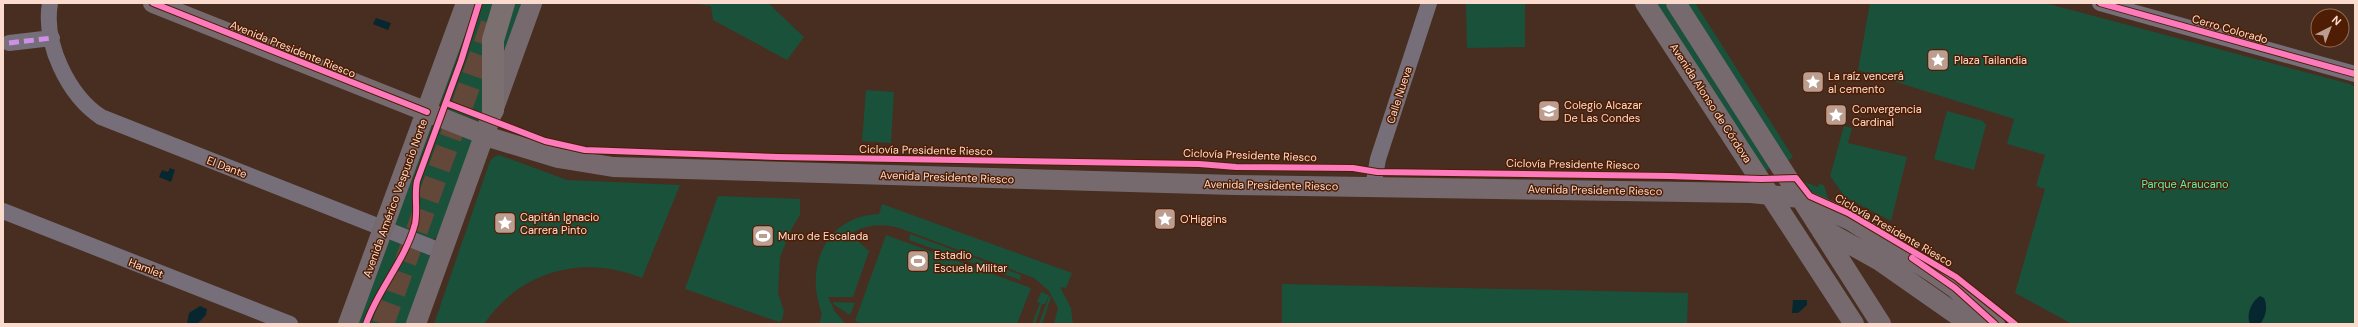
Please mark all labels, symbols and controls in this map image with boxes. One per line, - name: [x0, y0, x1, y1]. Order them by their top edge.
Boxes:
- north arrow: [2310, 8, 2350, 48]
- street label: Cerro Colorado: [2190, 11, 2270, 47]
- text: N: [2329, 13, 2344, 28]
- street label: Avenida Presidente Riesco: [228, 17, 358, 81]
- street label: Avenida Alonso de Córdova: [1667, 41, 1755, 165]
- place icon: Plaza Tailandia: [1925, 47, 1951, 73]
- place label: Plaza Tailandia: [1954, 53, 2027, 67]
- street label: Calle Nueva: [1383, 65, 1415, 125]
- place icon: La raíz vencerá al cemento: [1800, 69, 1826, 95]
- place label: La raíz vencerá al cemento: [1828, 69, 1904, 96]
- school or university icon: Colegio Alcazar De Las Condes: [1536, 98, 1562, 124]
- place label: Colegio Alcazar De Las Condes: [1564, 98, 1642, 125]
- place icon: Convergencia Cardinal: [1823, 102, 1849, 128]
- place label: Convergencia Cardinal: [1852, 102, 1922, 129]
- street label: Avenida Américo Vespucio Norte: [360, 117, 430, 279]
- street label: Ciclovía Presidente Riesco: [859, 142, 993, 158]
- street label: Ciclovía Presidente Riesco: [1183, 146, 1317, 164]
- street label: El Dante: [205, 153, 249, 181]
- street label: Ciclovía Presidente Riesco: [1506, 156, 1640, 172]
- street label: Avenida Presidente Riesco: [880, 168, 1014, 186]
- street label: Avenida Presidente Riesco: [1204, 177, 1338, 193]
- park label: Parque Araucano: [2141, 177, 2229, 191]
- street label: Avenida Presidente Riesco: [1528, 182, 1662, 198]
- street label: Ciclovía Presidente Riesco: [1833, 190, 1955, 270]
- place icon: O'Higgins: [1152, 206, 1178, 232]
- place icon: Capitán Ignacio Carrera Pinto: [492, 210, 518, 236]
- place label: Capitán Ignacio Carrera Pinto: [520, 210, 599, 237]
- place label: O'Higgins: [1180, 212, 1227, 226]
- sports icon: Muro de Escalada: [750, 223, 776, 249]
- place label: Muro de Escalada: [778, 229, 868, 243]
- sports icon: Estadio Escuela Militar: [905, 248, 931, 274]
- place label: Estadio Escuela Militar: [934, 248, 1007, 275]
- street label: Hamlet: [127, 255, 165, 281]

